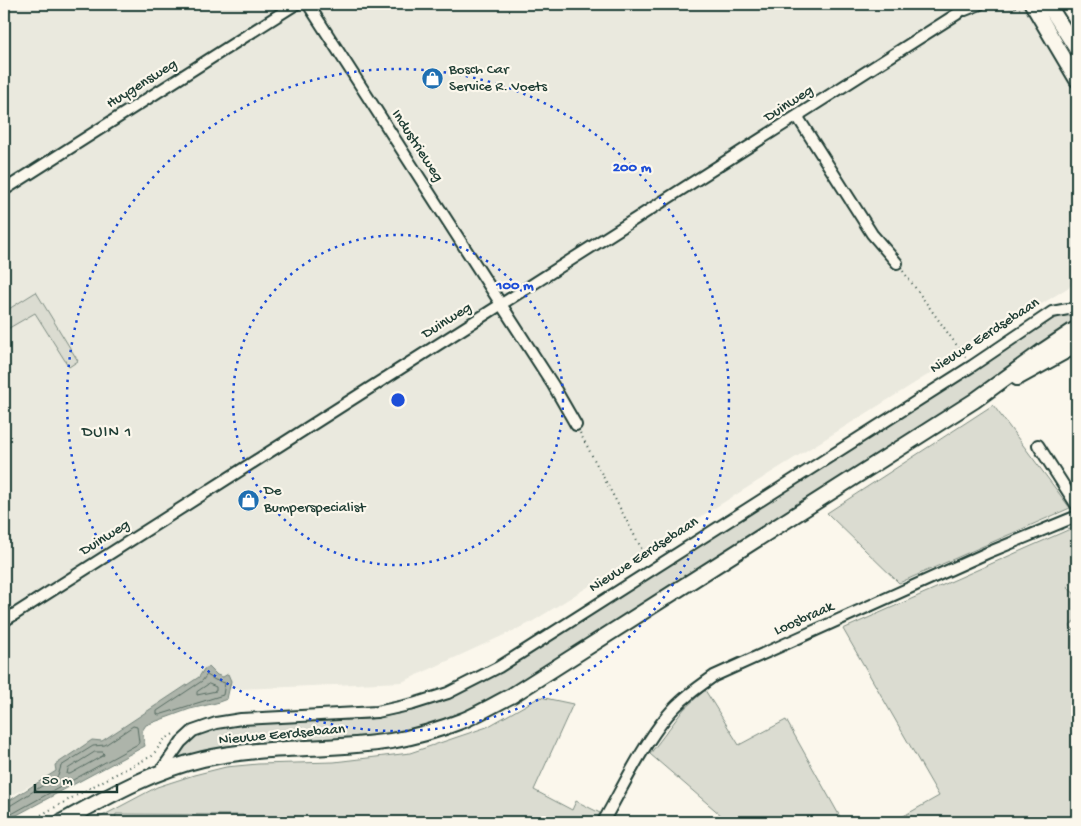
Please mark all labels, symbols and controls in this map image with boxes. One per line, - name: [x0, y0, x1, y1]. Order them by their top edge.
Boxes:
- street label: Huygensweg: [103, 55, 181, 113]
- place label: Bosch Car Service R. Voets: [448, 61, 547, 96]
- shop icon: Bosch Car Service R. Voets: [421, 67, 445, 91]
- street label: Duinweg: [760, 81, 817, 127]
- street label: Industrieweg: [387, 107, 447, 185]
- text: 200 m: [613, 159, 652, 177]
- text: 100 m: [495, 277, 534, 295]
- street label: Nieuwe Eerdsebaan: [927, 294, 1043, 378]
- street label: Duinweg: [418, 299, 475, 344]
- centre of rings: [389, 391, 407, 409]
- district label: DUIN 1: [81, 424, 132, 443]
- place label: De Bumperspecialist: [263, 482, 367, 517]
- shop icon: De Bumperspecialist: [236, 488, 260, 512]
- street label: Nieuwe Eerdsebaan: [586, 513, 702, 597]
- street label: Duinweg: [76, 516, 133, 561]
- street label: Loosbraak: [771, 597, 838, 640]
- street label: Nieuwe Eerdsebaan: [218, 721, 346, 749]
- scale bar: [35, 761, 118, 793]
- text: 50 m: [42, 772, 73, 790]

